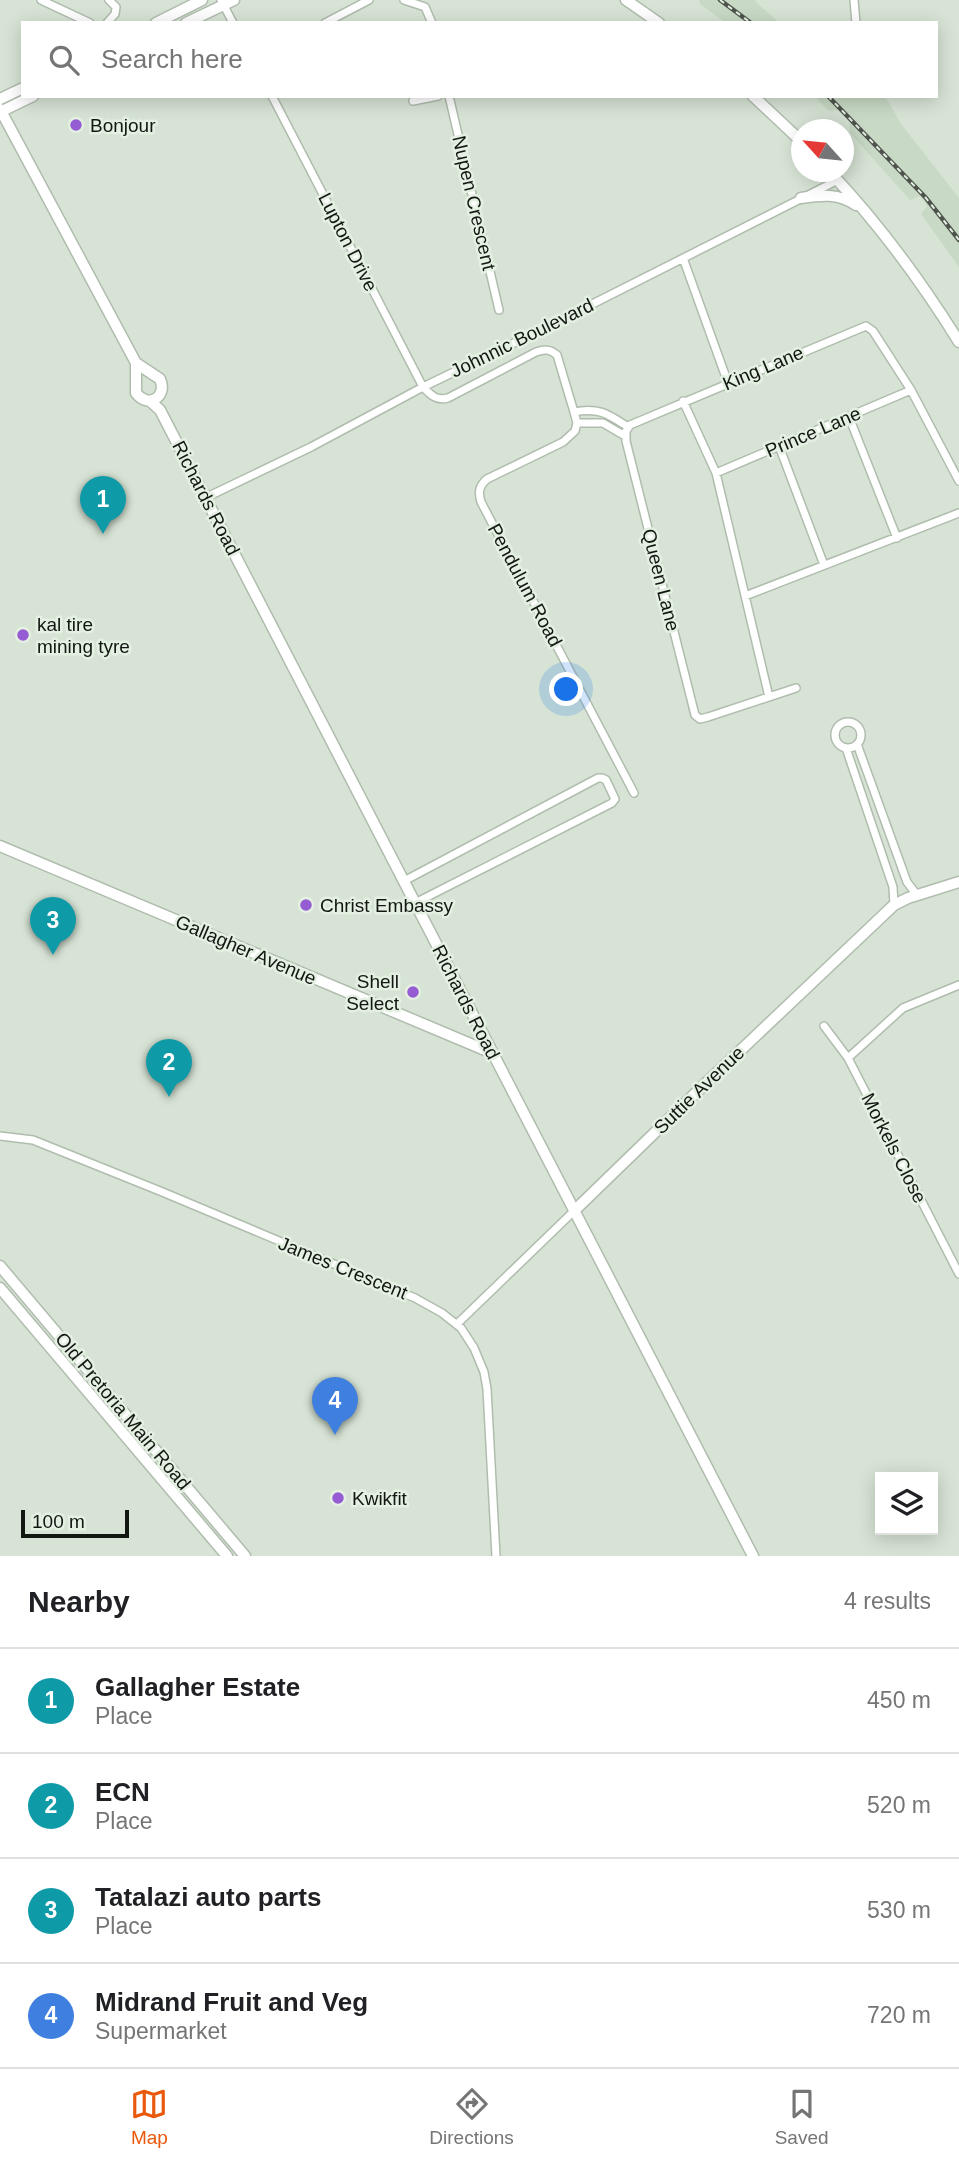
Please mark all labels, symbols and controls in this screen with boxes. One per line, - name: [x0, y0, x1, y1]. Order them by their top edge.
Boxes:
- search box: [21, 21, 938, 98]
- icon: search: [45, 41, 83, 79]
- text: Search here: [101, 44, 243, 74]
- place label: Bonjour: [90, 115, 156, 136]
- marker: Bonjour: [68, 117, 84, 133]
- north arrow: [791, 119, 854, 182]
- street label: Nupen Crescent: [448, 134, 500, 273]
- street label: Lupton Drive: [314, 189, 382, 295]
- street label: Johnnic Boulevard: [447, 294, 597, 382]
- street label: King Lane: [720, 342, 806, 394]
- street label: Prince Lane: [762, 403, 864, 461]
- street label: Richards Road: [168, 437, 244, 559]
- pin: 1: [80, 476, 126, 534]
- street label: Pendulum Road: [484, 520, 566, 650]
- street label: Queen Lane: [638, 527, 684, 633]
- place label: kal tire mining tyre: [37, 614, 130, 657]
- marker: kal tire mining tyre: [15, 627, 31, 643]
- your location: [549, 672, 583, 706]
- place label: Christ Embassy: [320, 895, 454, 916]
- pin: 3: [30, 897, 76, 955]
- marker: Christ Embassy: [298, 897, 314, 913]
- street label: Gallagher Avenue: [173, 911, 319, 989]
- street label: Richards Road: [428, 941, 504, 1063]
- place label: Shell Select: [346, 971, 400, 1014]
- marker: Shell Select: [405, 984, 421, 1000]
- pin: 2: [146, 1039, 192, 1097]
- street label: Suttie Avenue: [650, 1042, 748, 1138]
- street label: Morkels Close: [857, 1090, 931, 1206]
- street label: James Crescent: [275, 1233, 411, 1304]
- street label: Old Pretoria Main Road: [51, 1328, 195, 1494]
- pin: 4: [312, 1377, 358, 1435]
- map controls: [875, 1472, 938, 1535]
- button: layers: [875, 1472, 938, 1535]
- place label: Kwikfit: [352, 1488, 408, 1509]
- marker: Kwikfit: [330, 1490, 346, 1506]
- scale bar: [21, 1507, 130, 1539]
- text: 100 m: [32, 1511, 85, 1532]
- text: Nearby: [28, 1585, 130, 1618]
- text: 4 results: [844, 1588, 931, 1614]
- text: Gallagher Estate: [95, 1672, 300, 1702]
- text: 1: [45, 1687, 57, 1713]
- text: 450 m: [867, 1687, 931, 1713]
- text: Place: [95, 1703, 153, 1729]
- text: ECN: [95, 1777, 150, 1807]
- text: 2: [45, 1792, 57, 1818]
- text: 520 m: [867, 1792, 931, 1818]
- text: Place: [95, 1808, 153, 1834]
- text: Tatalazi auto parts: [95, 1882, 321, 1912]
- text: 3: [45, 1897, 57, 1923]
- text: 530 m: [867, 1897, 931, 1923]
- text: Place: [95, 1913, 153, 1939]
- text: Midrand Fruit and Veg: [95, 1987, 368, 2017]
- text: 4: [45, 2002, 57, 2028]
- text: 720 m: [867, 2002, 931, 2028]
- text: Supermarket: [95, 2018, 227, 2044]
- tab: Map: [130, 2085, 168, 2149]
- tab: Directions: [429, 2085, 514, 2149]
- tab: Saved: [775, 2085, 829, 2149]

